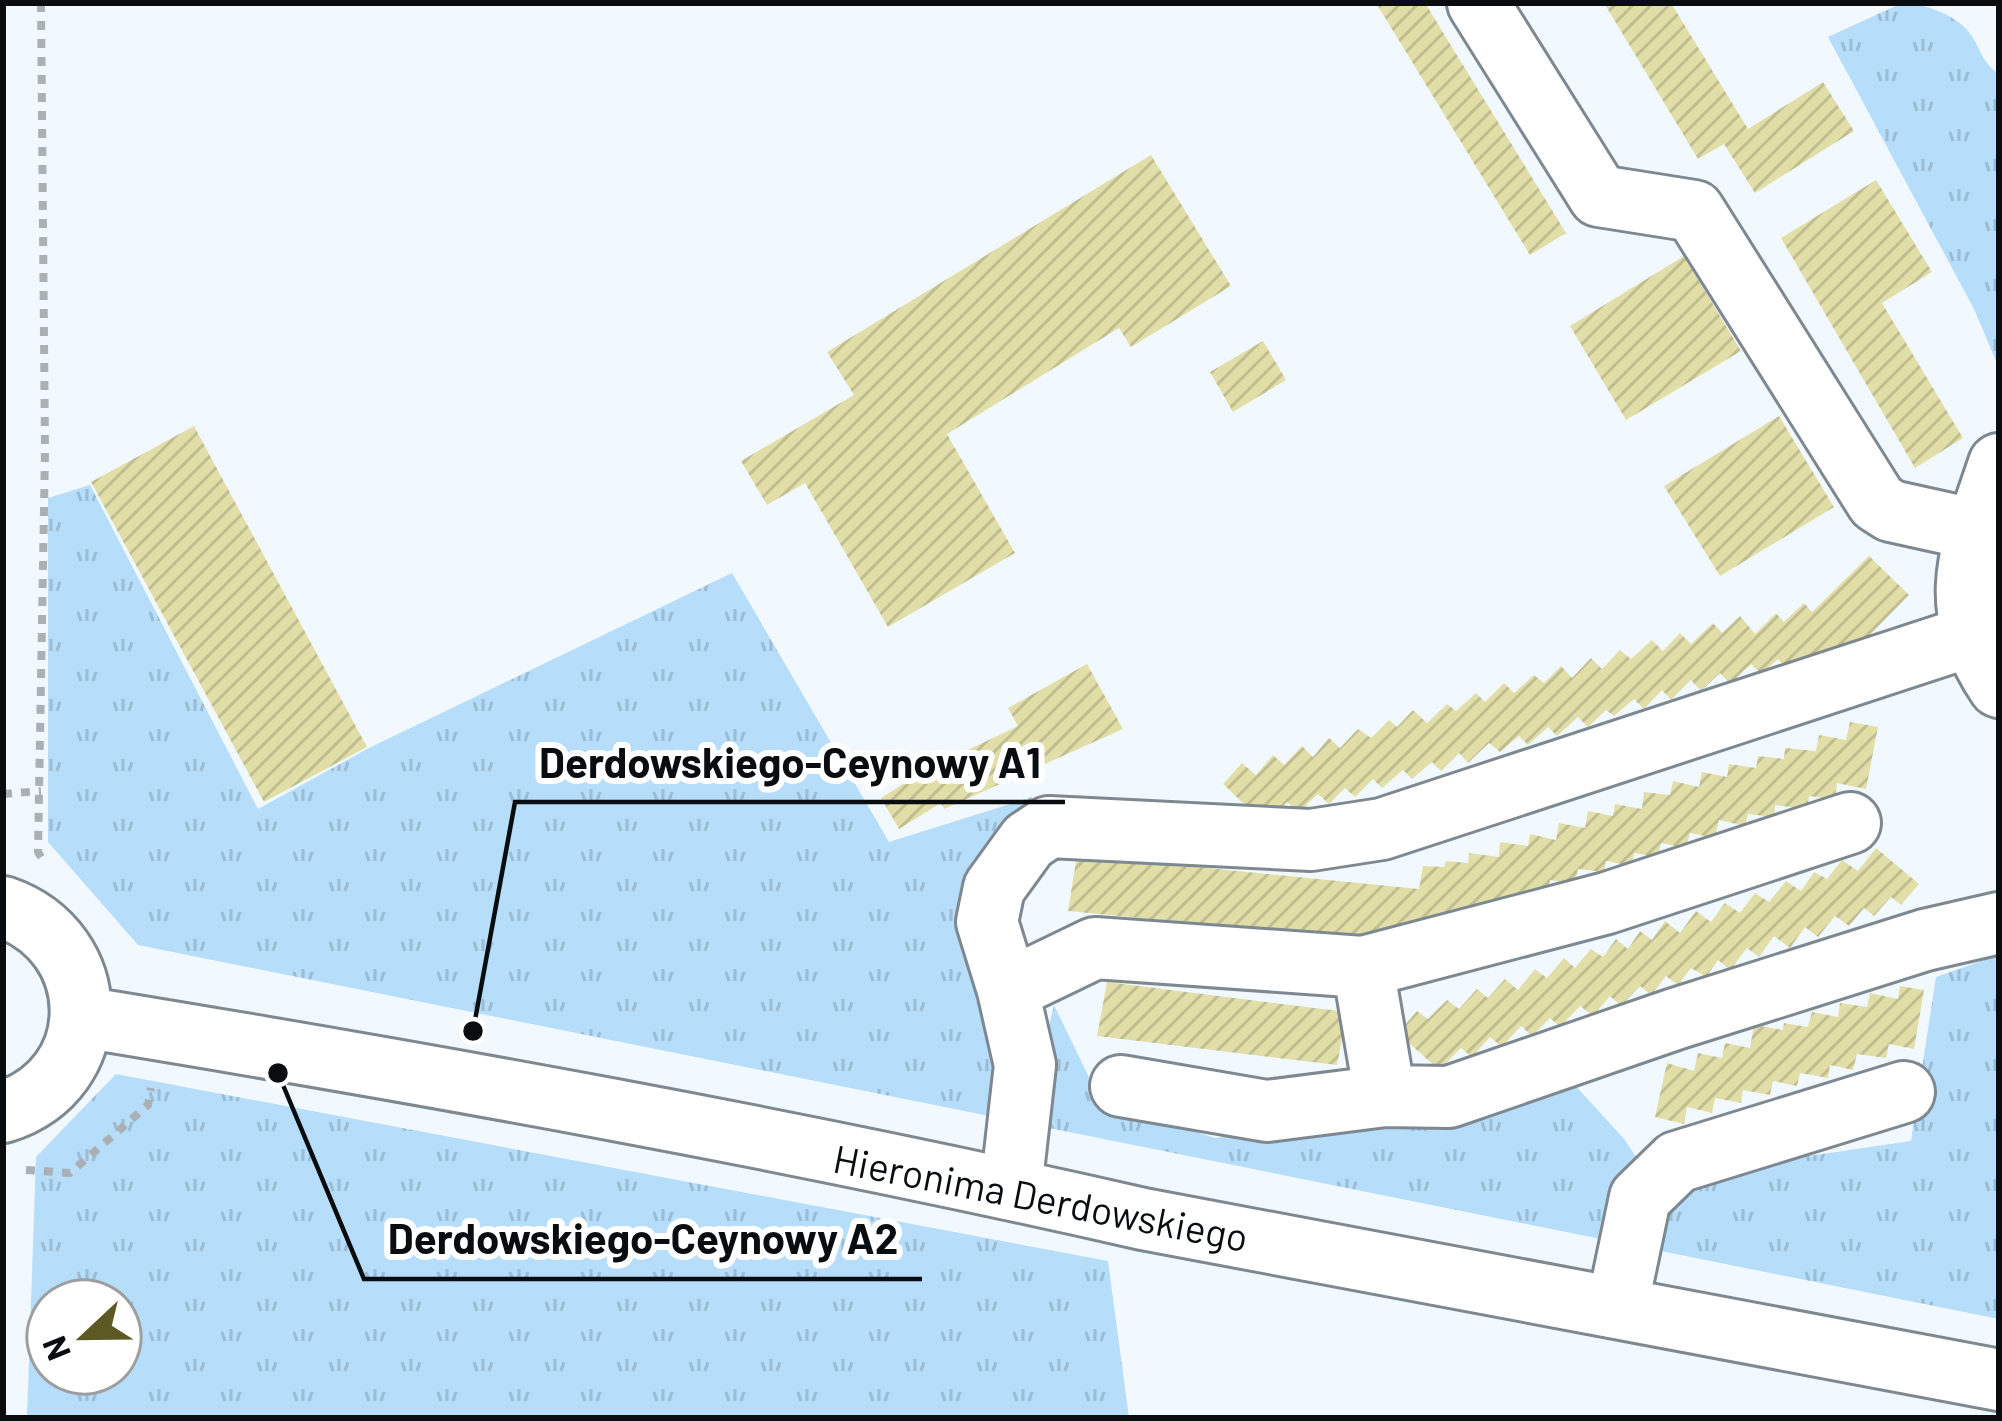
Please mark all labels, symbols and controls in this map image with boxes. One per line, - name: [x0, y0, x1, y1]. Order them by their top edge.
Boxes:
- callout: Derdowskiego-Ceynowy A1: [515, 724, 1065, 802]
- text: Derdowskiego-Ceynowy A1: [539, 736, 1041, 787]
- street label: Hieronima Derdowskiego: [830, 1134, 1252, 1260]
- callout: Derdowskiego-Ceynowy A2: [364, 1201, 922, 1279]
- text: Derdowskiego-Ceynowy A2: [388, 1212, 898, 1263]
- north arrow: [24, 1277, 144, 1397]
- text: N: [33, 1331, 78, 1366]

